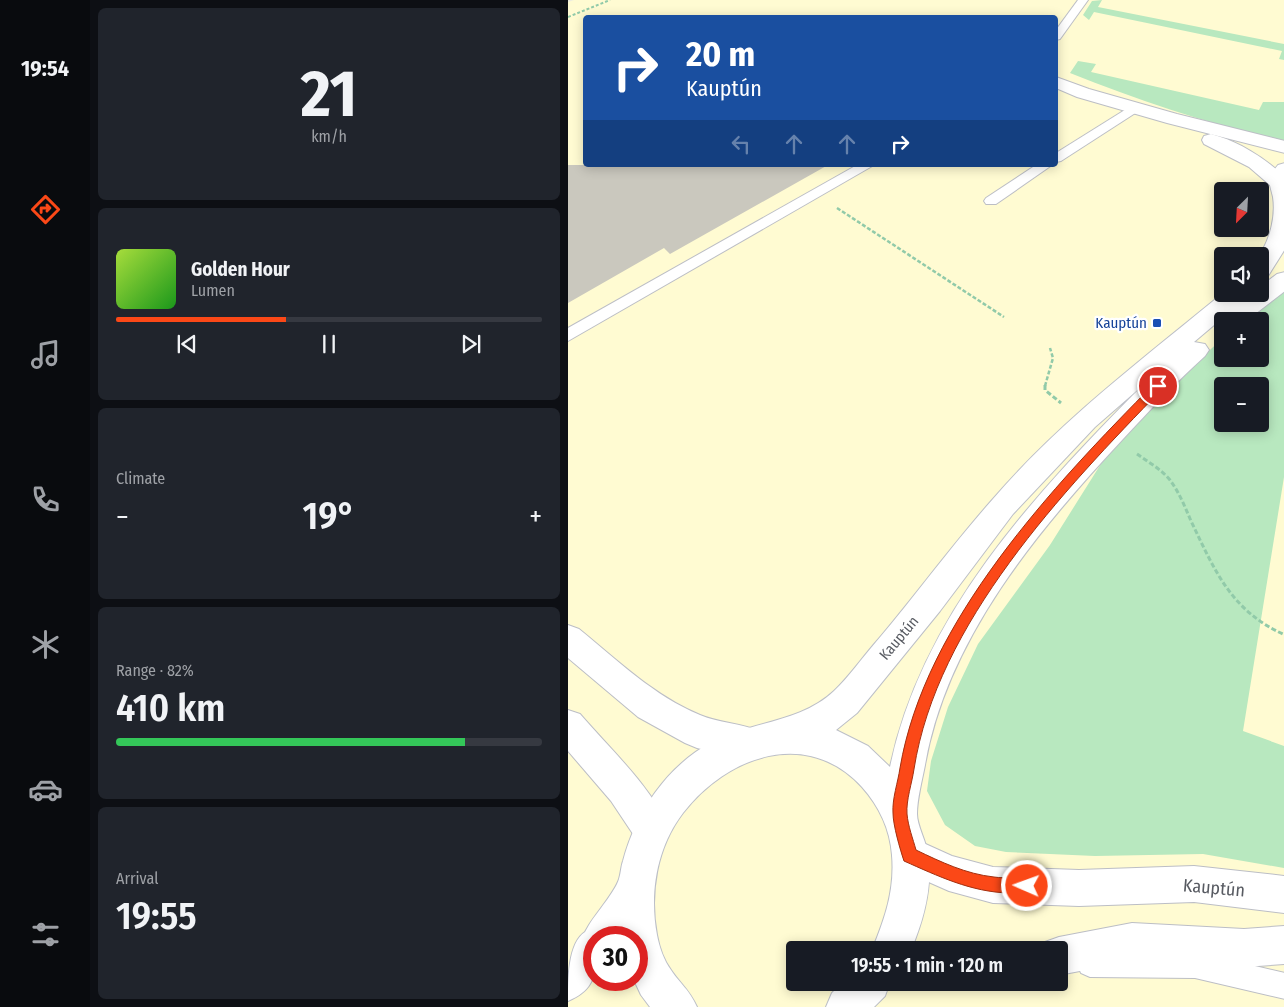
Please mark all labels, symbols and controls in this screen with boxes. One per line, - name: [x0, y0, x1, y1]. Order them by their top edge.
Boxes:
- text: 20 m: [686, 33, 755, 75]
- icon: right: [603, 35, 668, 100]
- text: 19:54: [21, 55, 69, 82]
- text: 21: [301, 55, 357, 133]
- text: Kauptún: [686, 75, 762, 102]
- text: km/h: [311, 127, 347, 146]
- icon: left: [727, 130, 755, 158]
- icon: ahead: [780, 130, 808, 158]
- icon: ahead: [833, 130, 861, 158]
- icon: right: [886, 130, 914, 158]
- north arrow: [1214, 182, 1269, 238]
- map controls: [1214, 182, 1269, 432]
- icon: directions: [28, 192, 63, 227]
- button: sound: [1214, 247, 1269, 302]
- text: Golden Hour: [191, 258, 290, 281]
- text: Lumen: [191, 281, 235, 300]
- button: +: [1214, 312, 1269, 367]
- place label: Kauptún: [1095, 314, 1147, 332]
- marker: Kauptún: [1151, 317, 1163, 329]
- icon: previous: [173, 330, 201, 358]
- icon: pause: [315, 330, 343, 358]
- icon: next: [457, 330, 485, 358]
- icon: music: [28, 337, 63, 372]
- pin: [1137, 365, 1179, 407]
- icon: arrive: [1144, 372, 1172, 400]
- button: −: [1214, 377, 1269, 432]
- text: Climate: [116, 469, 165, 488]
- icon: phone: [28, 482, 63, 517]
- text: 19°: [302, 493, 355, 539]
- text: −: [116, 500, 129, 533]
- text: +: [529, 500, 542, 533]
- street label: Kauptún: [875, 612, 923, 664]
- icon: climate: [28, 627, 63, 662]
- text: Range · 82%: [116, 661, 194, 680]
- text: 410 km: [116, 685, 225, 731]
- icon: car: [28, 772, 63, 807]
- position arrow: [1000, 859, 1052, 911]
- text: Arrival: [116, 869, 158, 888]
- street label: Kauptún: [1182, 874, 1246, 902]
- text: 19:55: [116, 893, 197, 939]
- icon: filters: [28, 917, 63, 952]
- speed limit sign: 30: [583, 926, 648, 991]
- text: 19:55 · 1 min · 120 m: [851, 954, 1003, 977]

